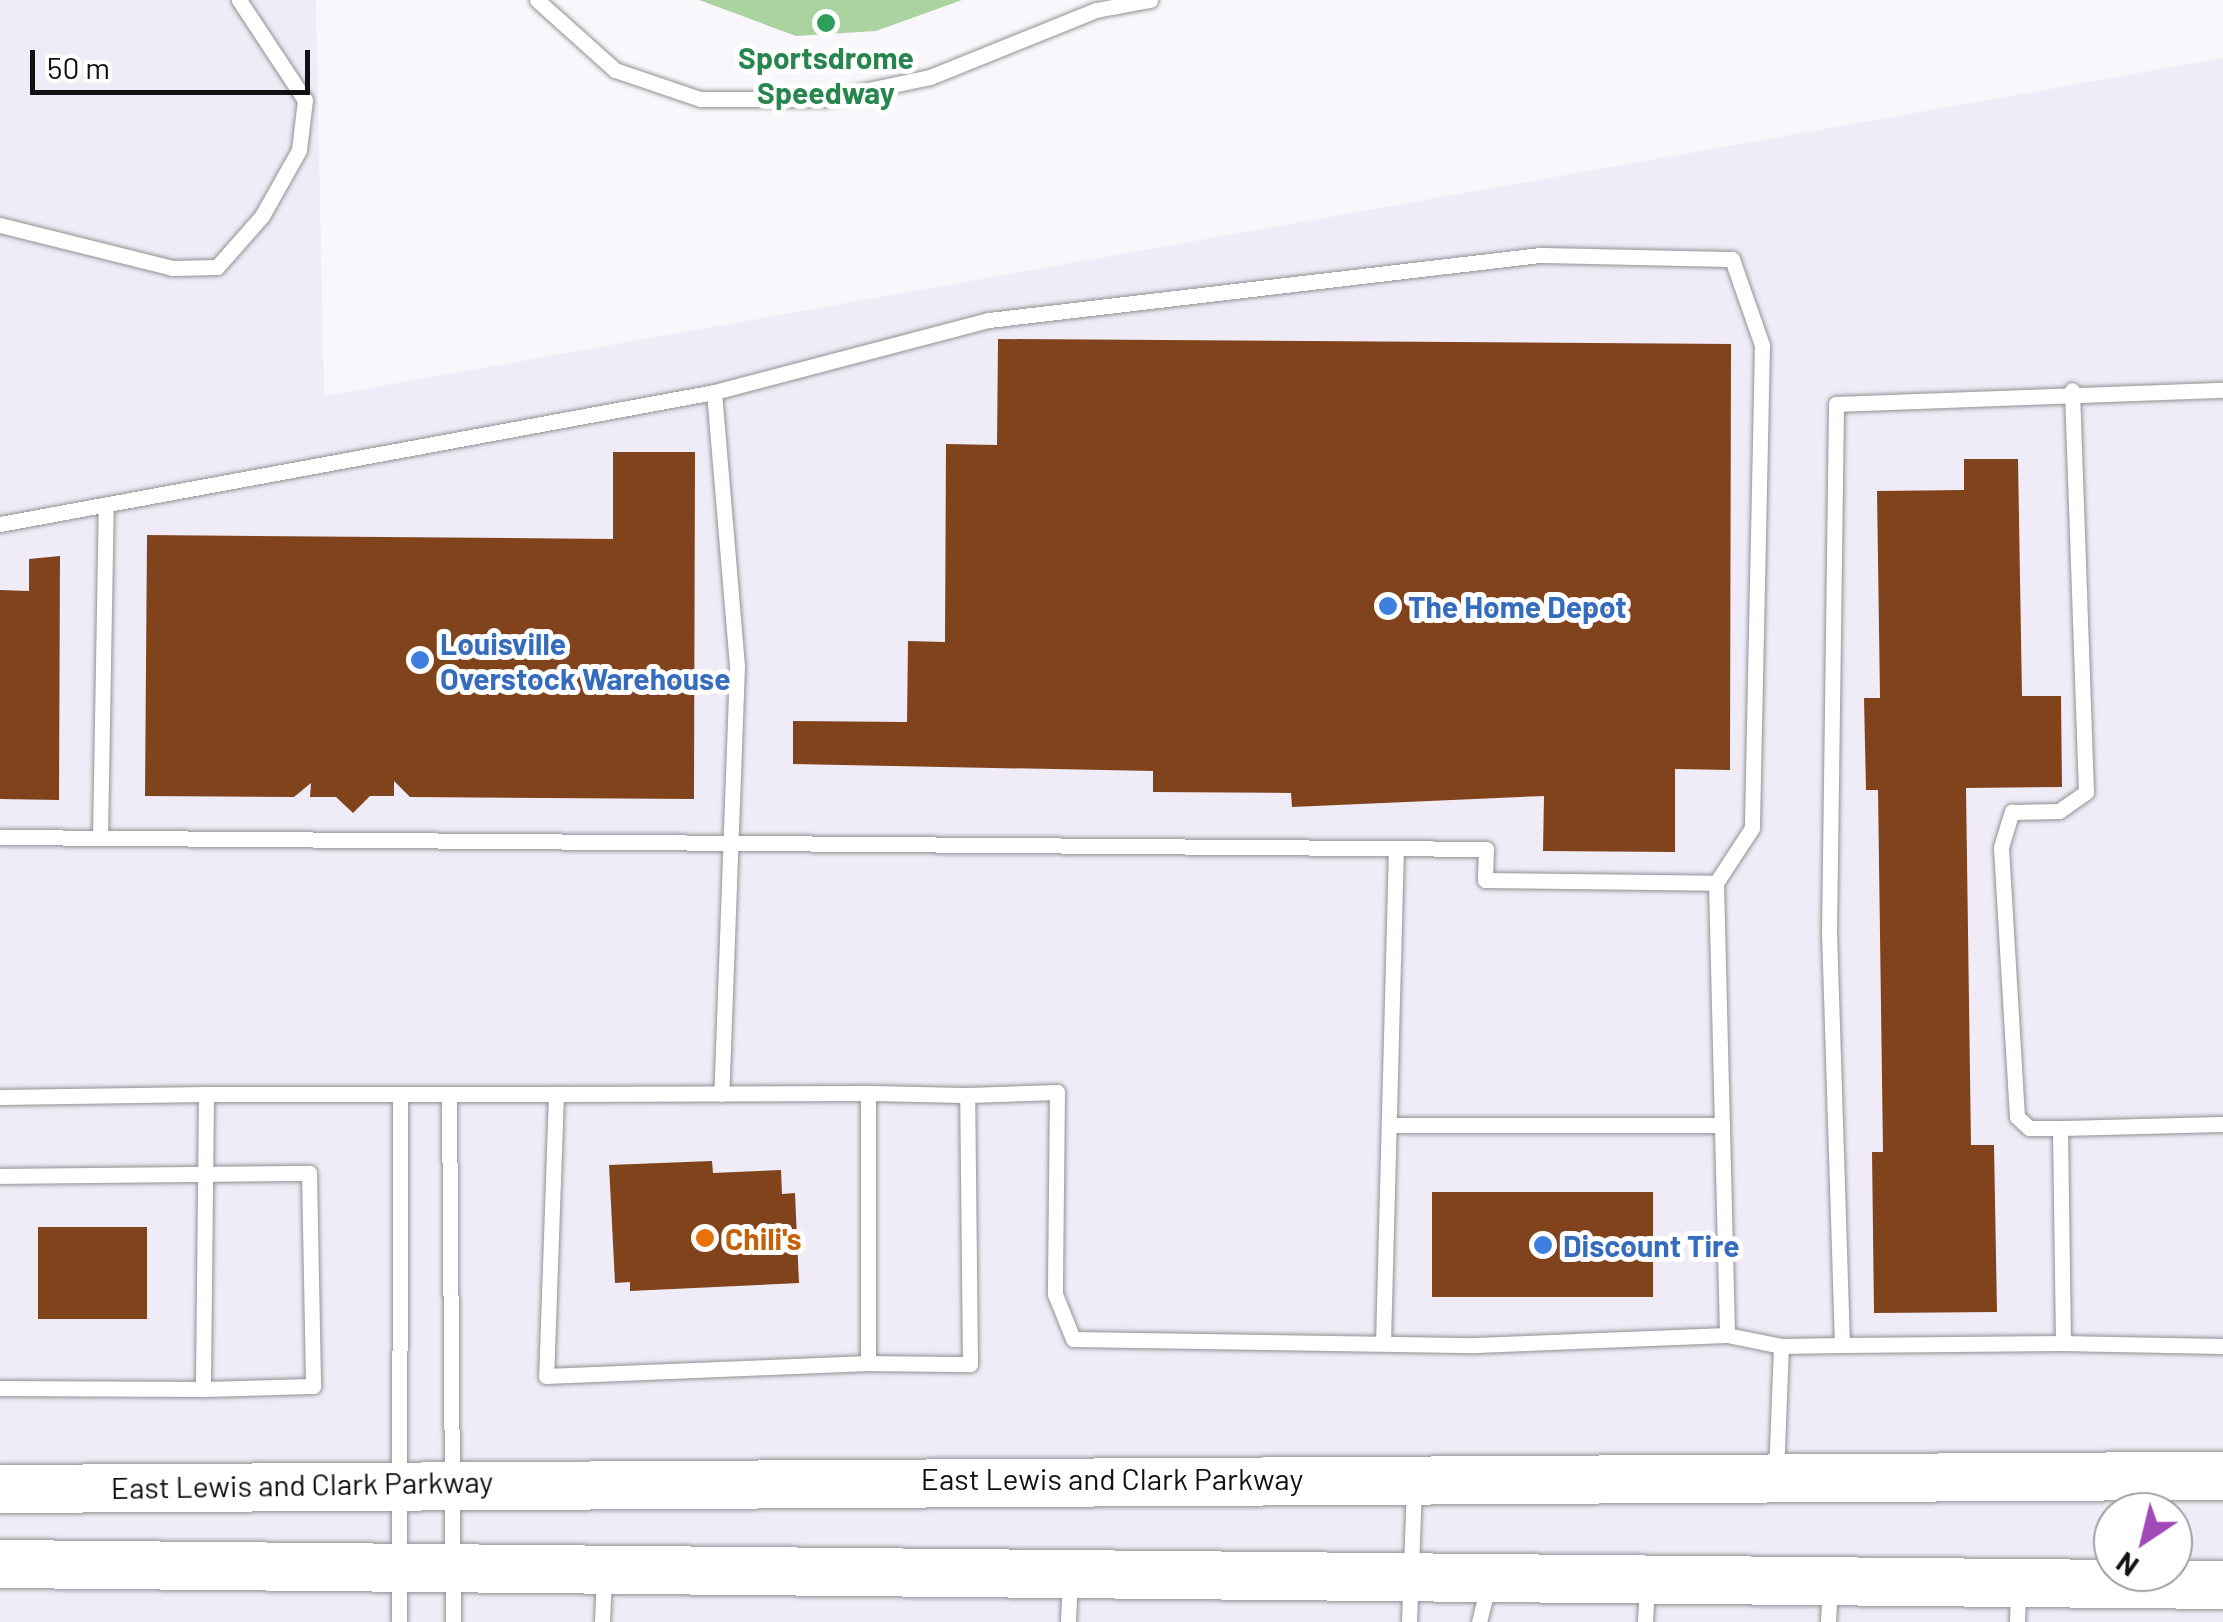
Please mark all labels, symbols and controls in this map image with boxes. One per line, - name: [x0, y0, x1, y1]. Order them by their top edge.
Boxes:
- marker: Sportsdrome Speedway: [815, 12, 837, 34]
- scale bar: [35, 30, 315, 92]
- place label: Sportsdrome Speedway: [738, 39, 914, 110]
- text: 50 m: [47, 49, 110, 85]
- place label: The Home Depot: [1408, 588, 1627, 624]
- marker: The Home Depot: [1377, 595, 1399, 617]
- place label: Louisville Overstock Warehouse: [440, 625, 731, 696]
- marker: Louisville Overstock Warehouse: [409, 649, 431, 671]
- place label: Chili's: [725, 1220, 802, 1256]
- marker: Chili's: [694, 1227, 716, 1249]
- place label: Discount Tire: [1563, 1227, 1740, 1263]
- marker: Discount Tire: [1532, 1234, 1554, 1256]
- street label: East Lewis and Clark Parkway: [921, 1460, 1303, 1496]
- street label: East Lewis and Clark Parkway: [110, 1463, 494, 1505]
- north arrow: [2093, 1492, 2193, 1592]
- text: N: [2110, 1546, 2144, 1584]

